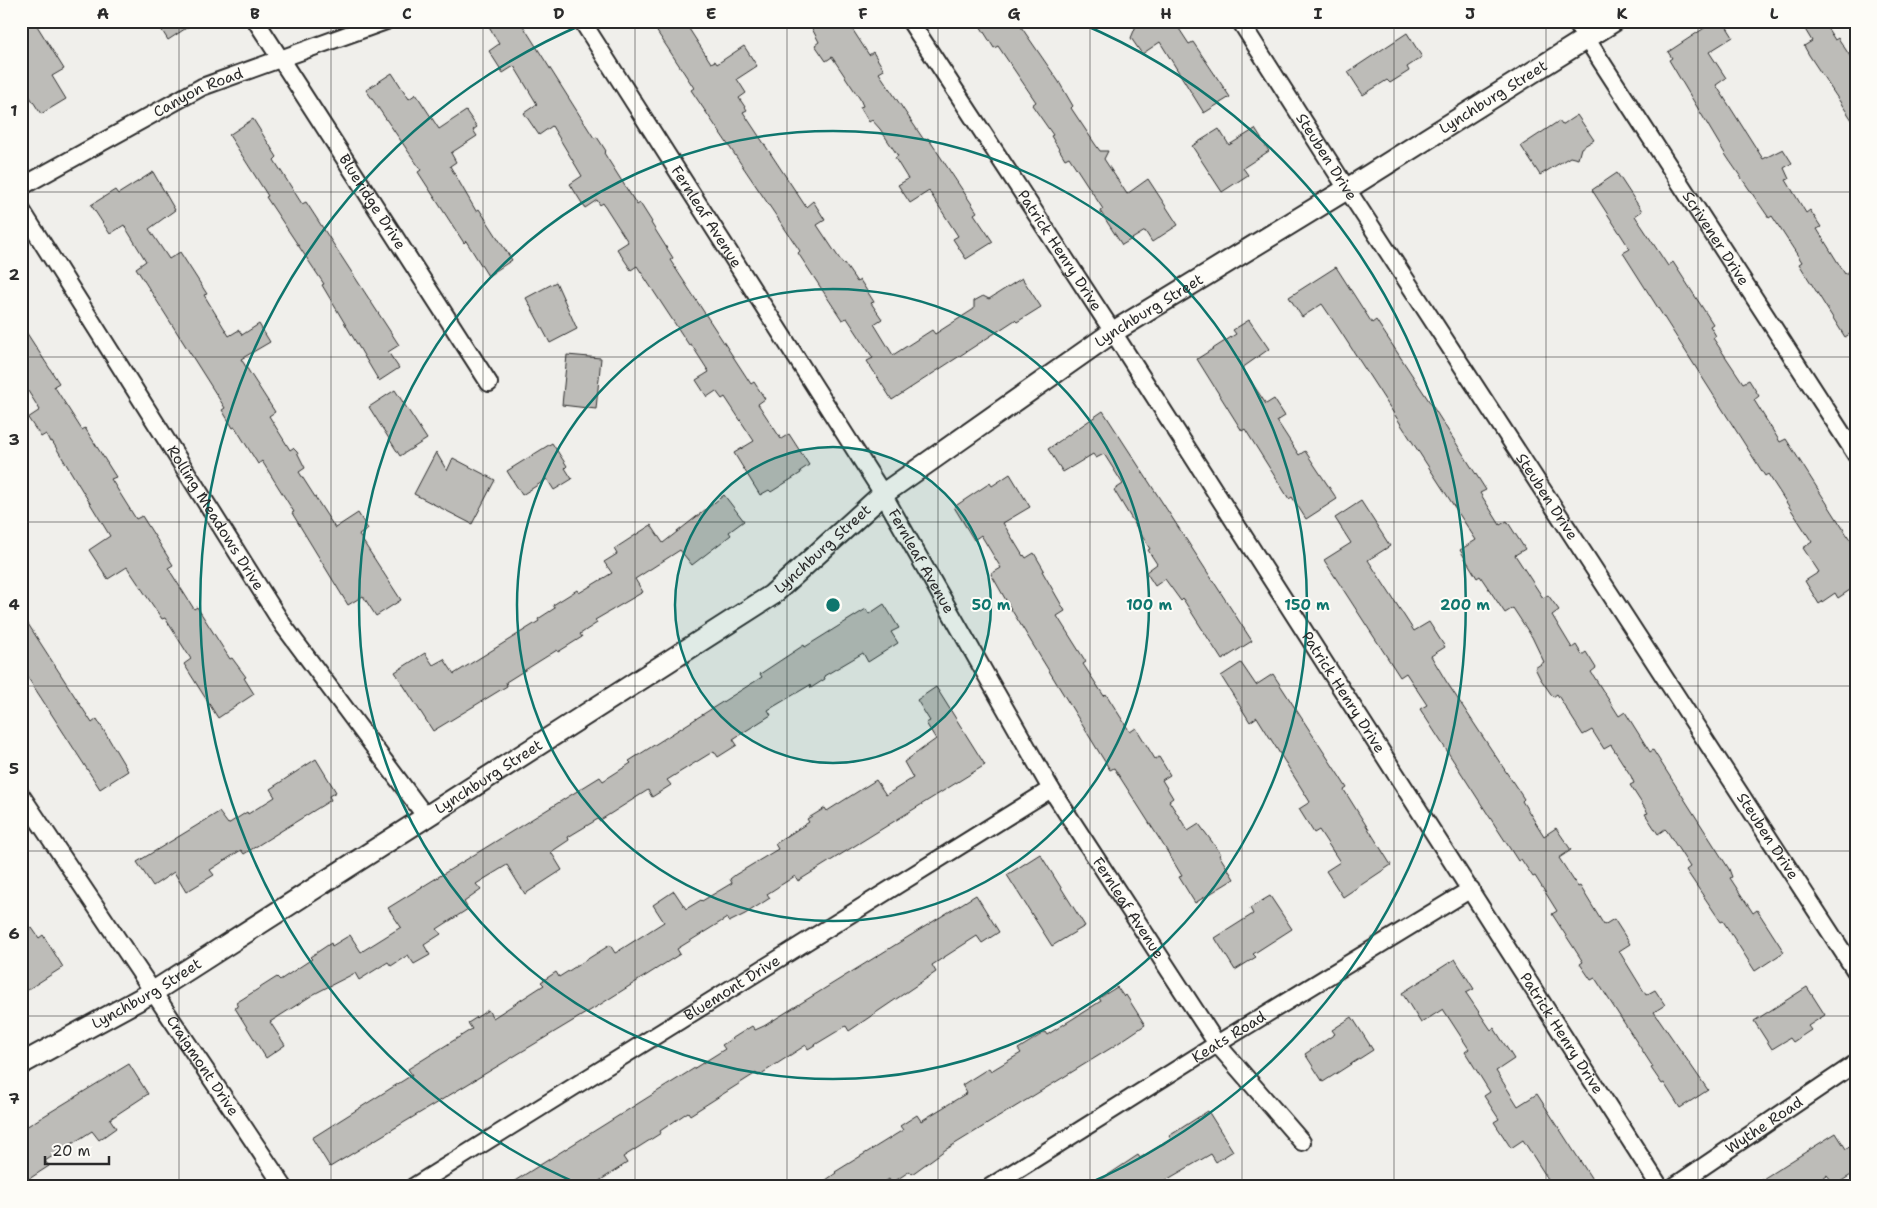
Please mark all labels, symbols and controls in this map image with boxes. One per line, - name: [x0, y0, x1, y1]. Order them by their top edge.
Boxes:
- text: A: [97, 3, 109, 24]
- text: B: [250, 3, 260, 24]
- text: C: [402, 3, 412, 24]
- text: D: [553, 3, 565, 24]
- text: E: [706, 3, 716, 24]
- text: F: [858, 3, 868, 24]
- text: G: [1008, 3, 1021, 24]
- text: H: [1160, 3, 1172, 24]
- text: I: [1314, 3, 1323, 24]
- text: J: [1465, 3, 1475, 24]
- text: K: [1617, 3, 1628, 24]
- text: L: [1770, 3, 1779, 24]
- street label: Lynchburg Street: [1435, 56, 1551, 139]
- street label: Canyon Road: [150, 63, 246, 122]
- text: 1: [10, 100, 18, 121]
- street label: Steuben Drive: [1291, 109, 1362, 204]
- street label: Blueridge Drive: [334, 150, 410, 253]
- street label: Fernleaf Avenue: [667, 162, 746, 272]
- street label: Patrick Henry Drive: [1013, 186, 1107, 315]
- street label: Scrivener Drive: [1678, 187, 1754, 289]
- text: 2: [8, 264, 20, 285]
- street label: Lynchburg Street: [1091, 269, 1207, 352]
- text: 3: [8, 429, 20, 450]
- street label: Rolling Meadows Drive: [162, 442, 269, 594]
- street label: Steuben Drive: [1511, 449, 1582, 544]
- street label: Lynchburg Street: [770, 500, 875, 598]
- street label: Fernleaf Avenue: [884, 505, 959, 617]
- text: 4: [8, 594, 20, 615]
- text: 50 m: [972, 595, 1011, 615]
- text: 100 m: [1126, 595, 1172, 615]
- text: 150 m: [1284, 595, 1330, 615]
- text: 200 m: [1440, 595, 1490, 615]
- centre of rings: [824, 596, 842, 614]
- street label: Patrick Henry Drive: [1297, 628, 1390, 757]
- street label: Lynchburg Street: [431, 735, 546, 819]
- text: 5: [9, 758, 19, 779]
- street label: Steuben Drive: [1732, 789, 1803, 883]
- street label: Fernleaf Avenue: [1088, 853, 1169, 962]
- text: 6: [8, 923, 20, 944]
- street label: Bluemont Drive: [680, 950, 784, 1026]
- street label: Lynchburg Street: [88, 954, 205, 1034]
- street label: Patrick Henry Drive: [1515, 969, 1608, 1098]
- street label: Keats Road: [1188, 1006, 1270, 1067]
- street label: Craigmont Drive: [162, 1012, 243, 1120]
- text: 7: [8, 1088, 20, 1109]
- street label: Wythe Road: [1721, 1092, 1807, 1159]
- scale bar: [45, 1133, 109, 1165]
- text: 20 m: [52, 1141, 91, 1161]

